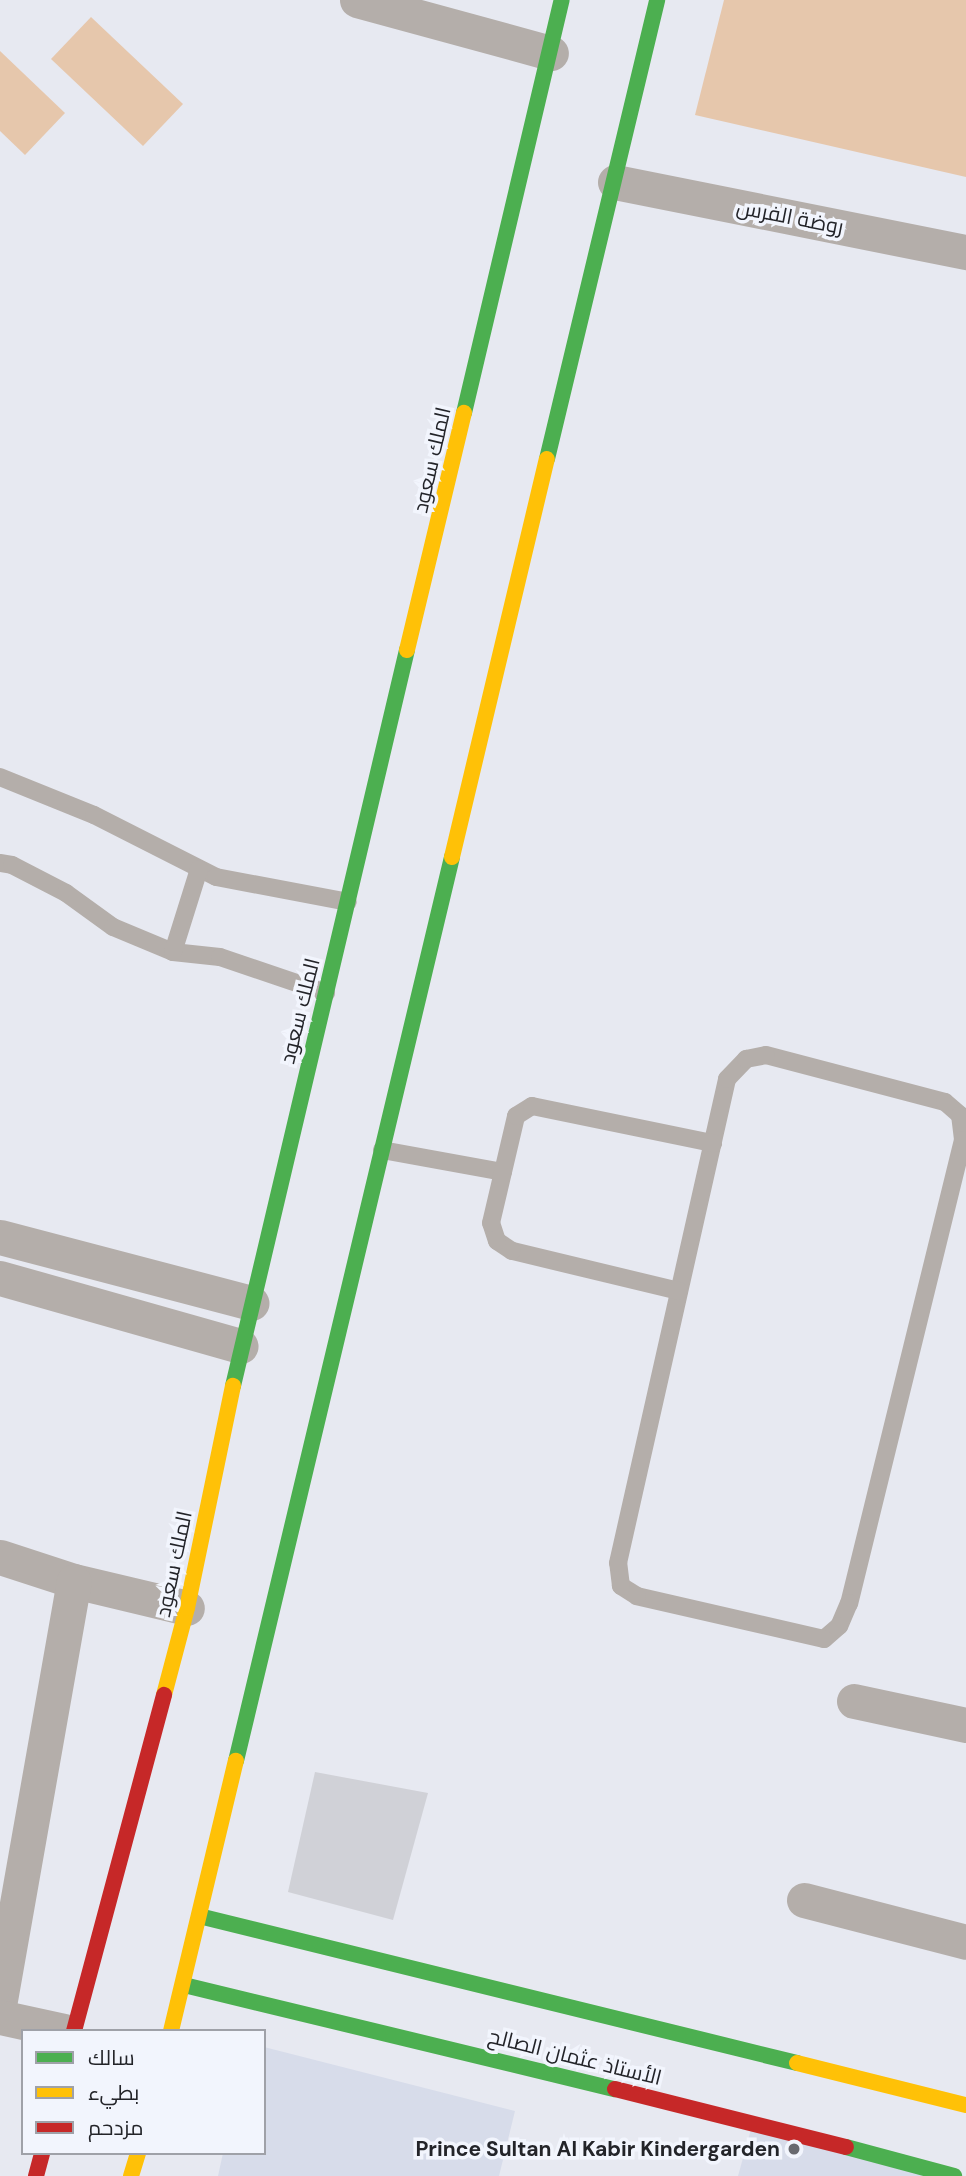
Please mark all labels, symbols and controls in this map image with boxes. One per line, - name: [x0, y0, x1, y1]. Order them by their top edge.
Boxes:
- street label: روضة الفرس: [734, 194, 846, 240]
- street label: الملك سعود: [408, 405, 456, 515]
- street label: الملك سعود: [275, 956, 325, 1066]
- street label: الملك سعود: [150, 1509, 198, 1619]
- street label: الأستاذ عثمان الصالح: [486, 2023, 664, 2091]
- legend: [21, 2029, 266, 2155]
- text: سالك: [88, 2044, 135, 2072]
- text: بطيء: [88, 2079, 139, 2107]
- text: مزدحم: [88, 2114, 143, 2142]
- place label: Prince Sultan Al Kabir Kindergarden: [415, 2136, 780, 2162]
- marker: Prince Sultan Al Kabir Kindergarden: [786, 2141, 802, 2157]

